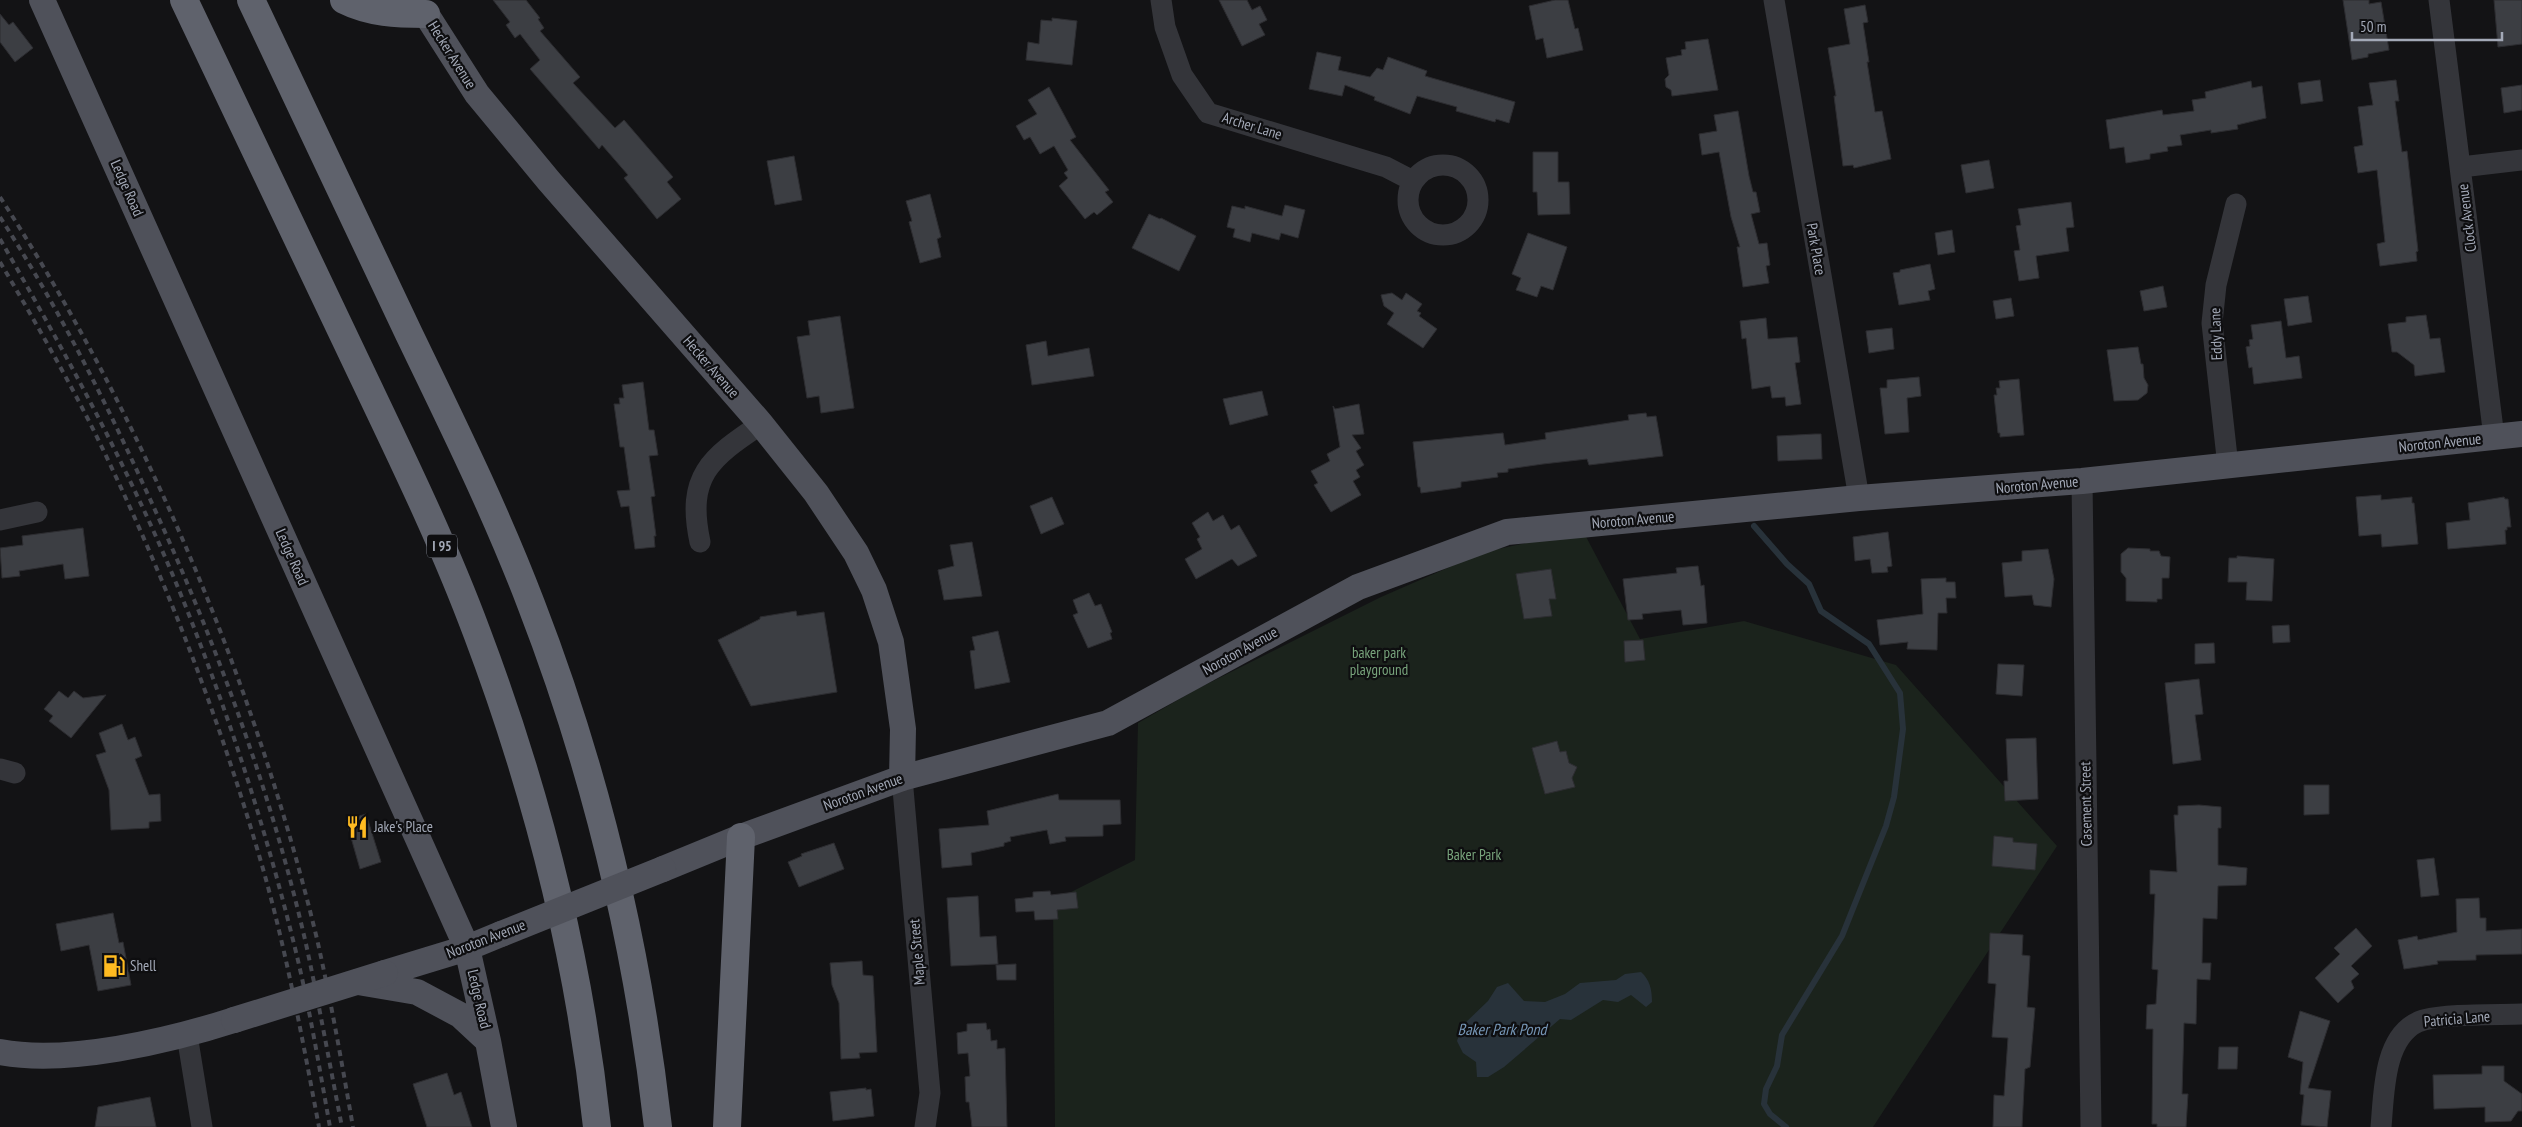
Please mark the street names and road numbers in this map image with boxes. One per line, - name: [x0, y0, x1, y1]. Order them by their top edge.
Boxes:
- street label: Hecker Avenue: [424, 17, 481, 92]
- street label: Archer Lane: [1220, 107, 1284, 144]
- street label: Ledge Road: [107, 157, 148, 219]
- street label: Clock Avenue: [2453, 183, 2480, 253]
- street label: Park Place: [1803, 221, 1830, 276]
- street label: Eddy Lane: [2205, 307, 2226, 361]
- street label: Hecker Avenue: [679, 332, 744, 402]
- street label: Noroton Avenue: [2398, 429, 2482, 456]
- street label: Noroton Avenue: [1995, 471, 2079, 498]
- street label: Noroton Avenue: [1591, 506, 1675, 533]
- street label: Ledge Road: [272, 526, 313, 588]
- road number: I 95: [427, 534, 457, 558]
- street label: Noroton Avenue: [1199, 622, 1281, 679]
- street label: Casement Street: [2075, 761, 2096, 847]
- street label: Noroton Avenue: [821, 768, 905, 815]
- street label: Noroton Avenue: [444, 915, 528, 962]
- street label: Maple Street: [904, 918, 929, 986]
- street label: Ledge Road: [464, 968, 495, 1030]
- street label: Patricia Lane: [2423, 1006, 2491, 1031]

